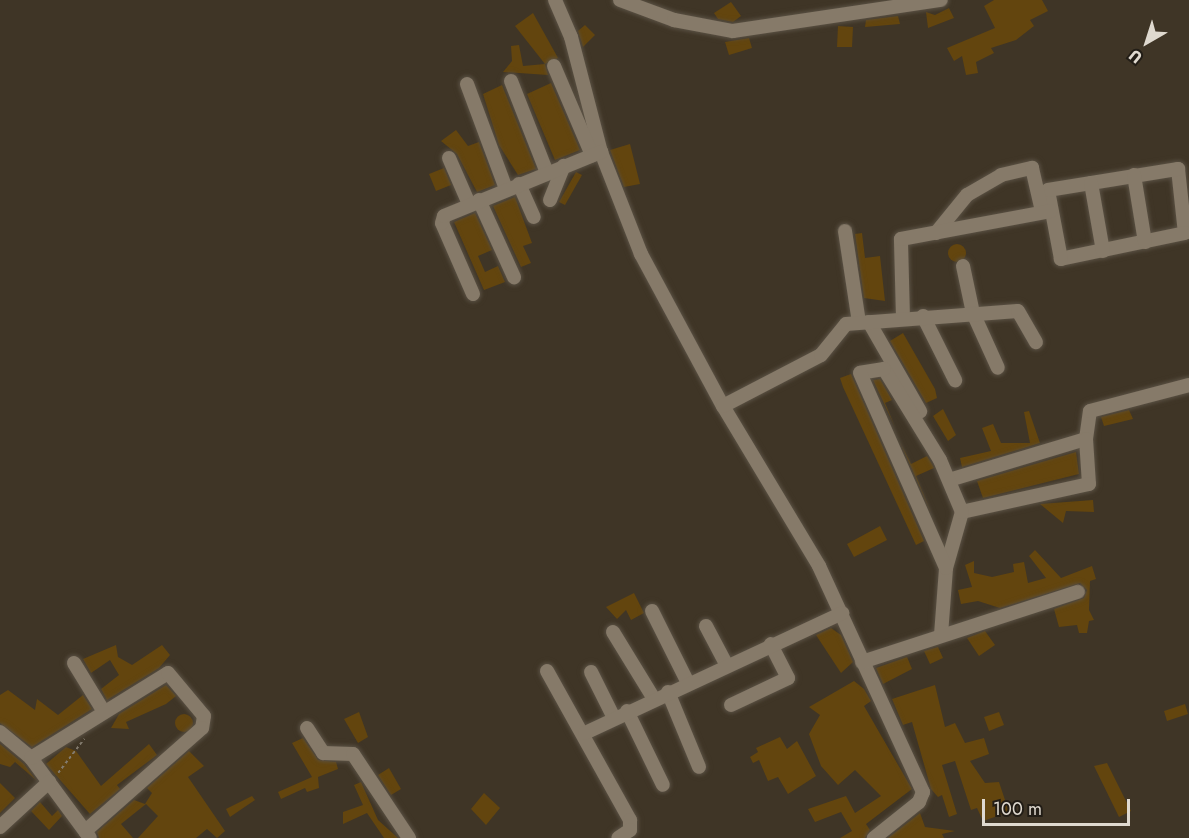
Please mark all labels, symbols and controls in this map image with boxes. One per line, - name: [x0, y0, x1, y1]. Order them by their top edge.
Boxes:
- north arrow: [1117, 12, 1177, 72]
- text: U: [1124, 44, 1147, 69]
- scale bar: [985, 787, 1134, 825]
- text: 100 m: [993, 796, 1042, 822]

